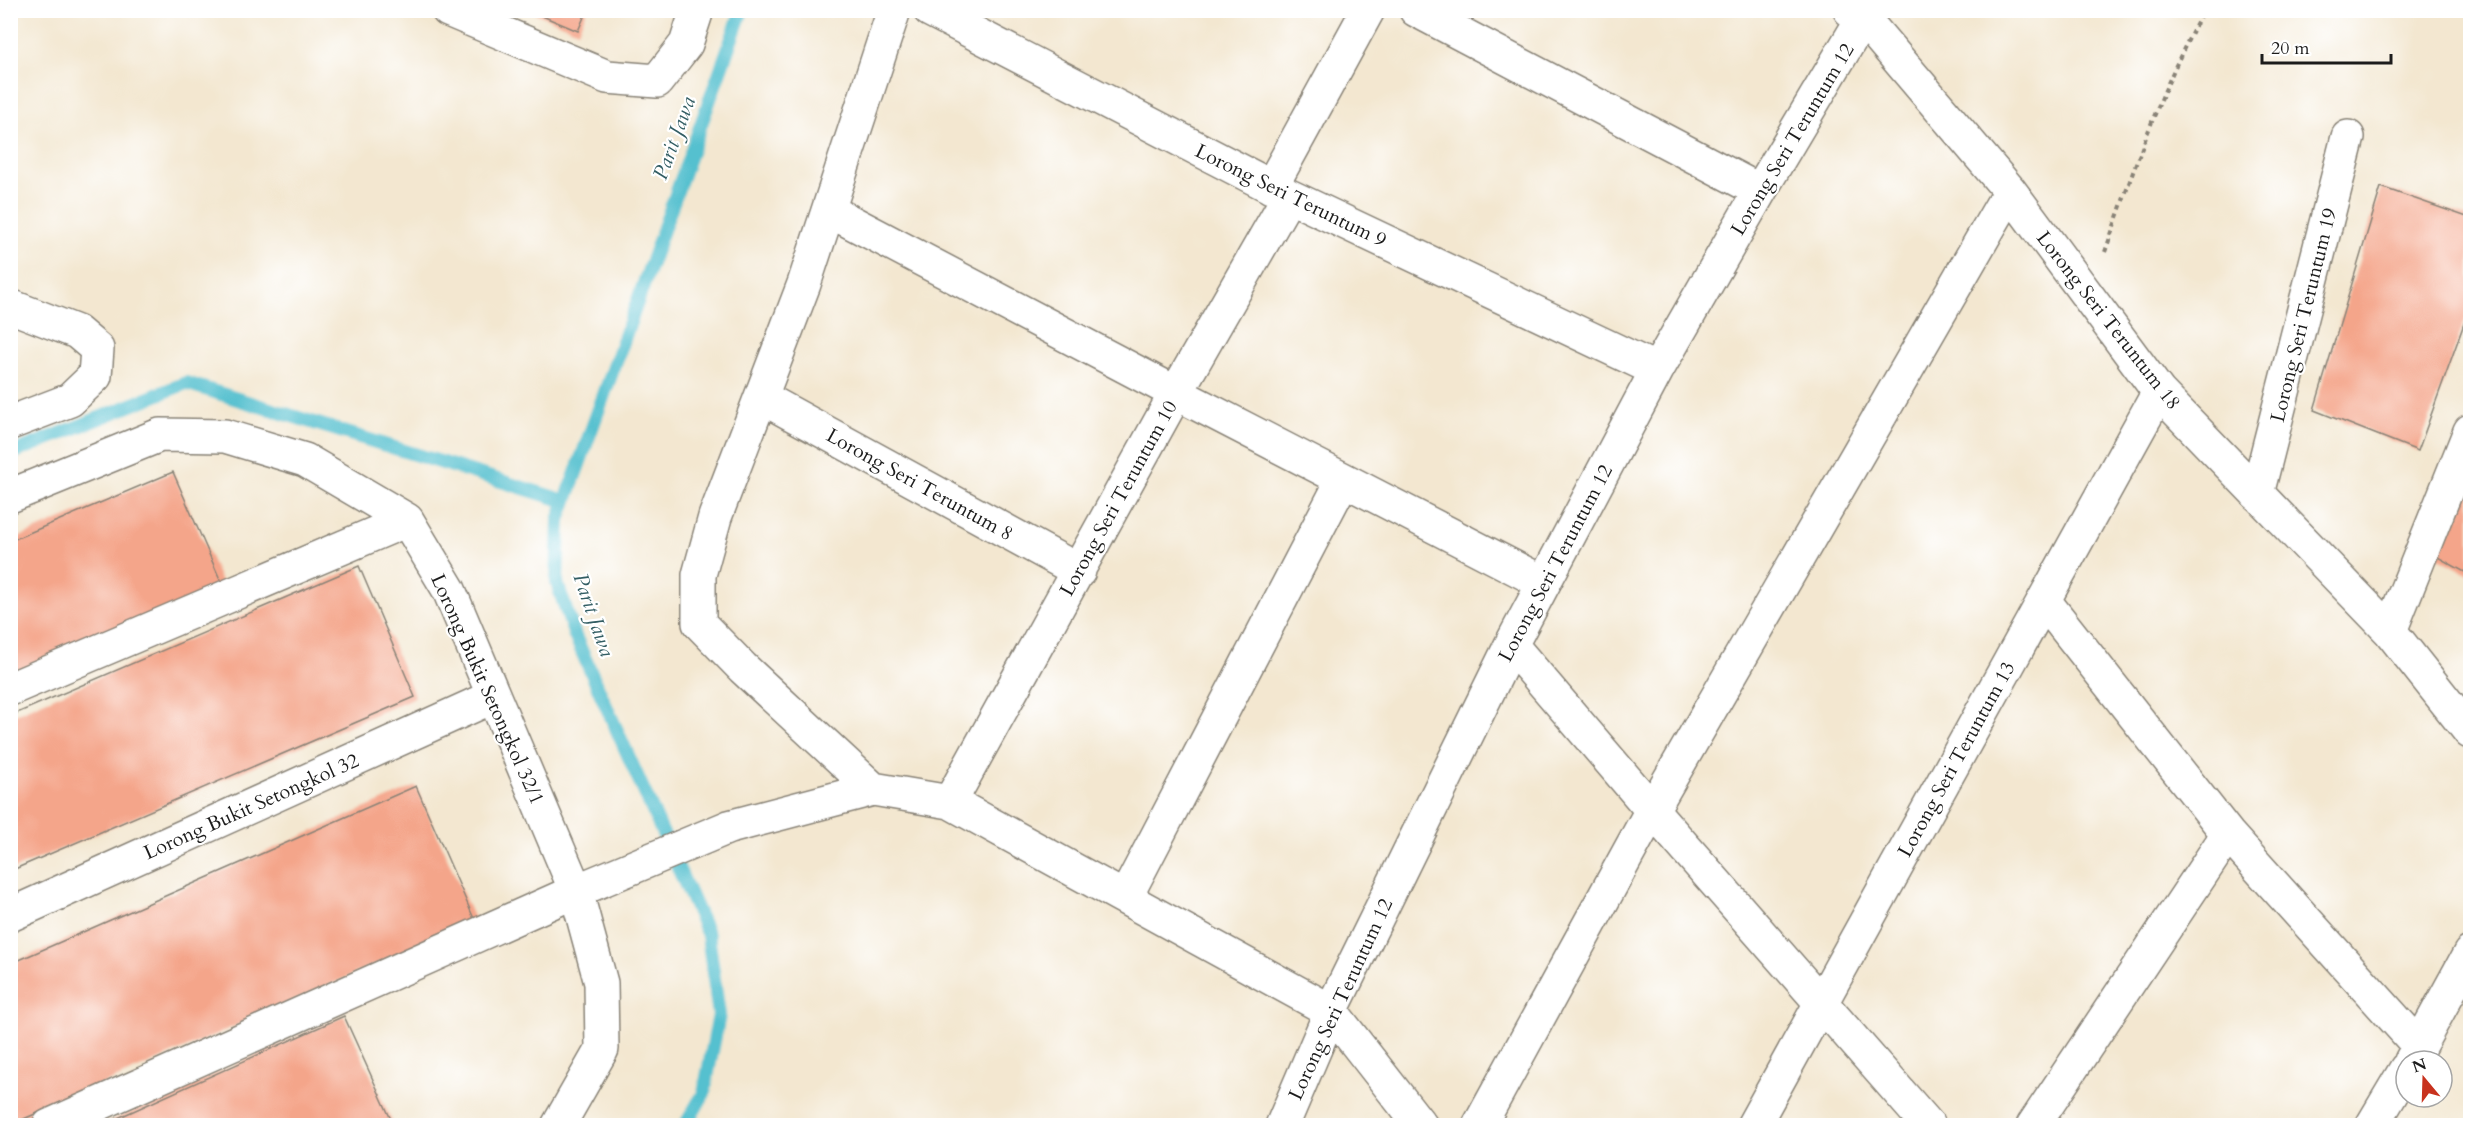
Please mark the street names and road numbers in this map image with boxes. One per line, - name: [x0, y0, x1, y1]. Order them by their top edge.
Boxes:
- street label: Lorong Seri Teruntum 12: [1724, 38, 1861, 240]
- street label: Lorong Seri Teruntum 9: [1191, 137, 1391, 254]
- street label: Lorong Seri Teruntum 19: [2264, 205, 2343, 425]
- street label: Lorong Seri Teruntum 18: [2030, 225, 2187, 415]
- street label: Lorong Seri Teruntum 10: [1053, 396, 1184, 601]
- street label: Lorong Seri Teruntum 8: [822, 422, 1018, 547]
- street label: Lorong Seri Teruntum 12: [1492, 460, 1619, 667]
- street label: Lorong Bukit Setongkol 32/1: [424, 570, 551, 809]
- street label: Lorong Seri Teruntum 13: [1891, 657, 2022, 862]
- street label: Lorong Bukit Setongkol 32: [139, 747, 363, 866]
- street label: Lorong Seri Teruntum 12: [1282, 894, 1399, 1105]

